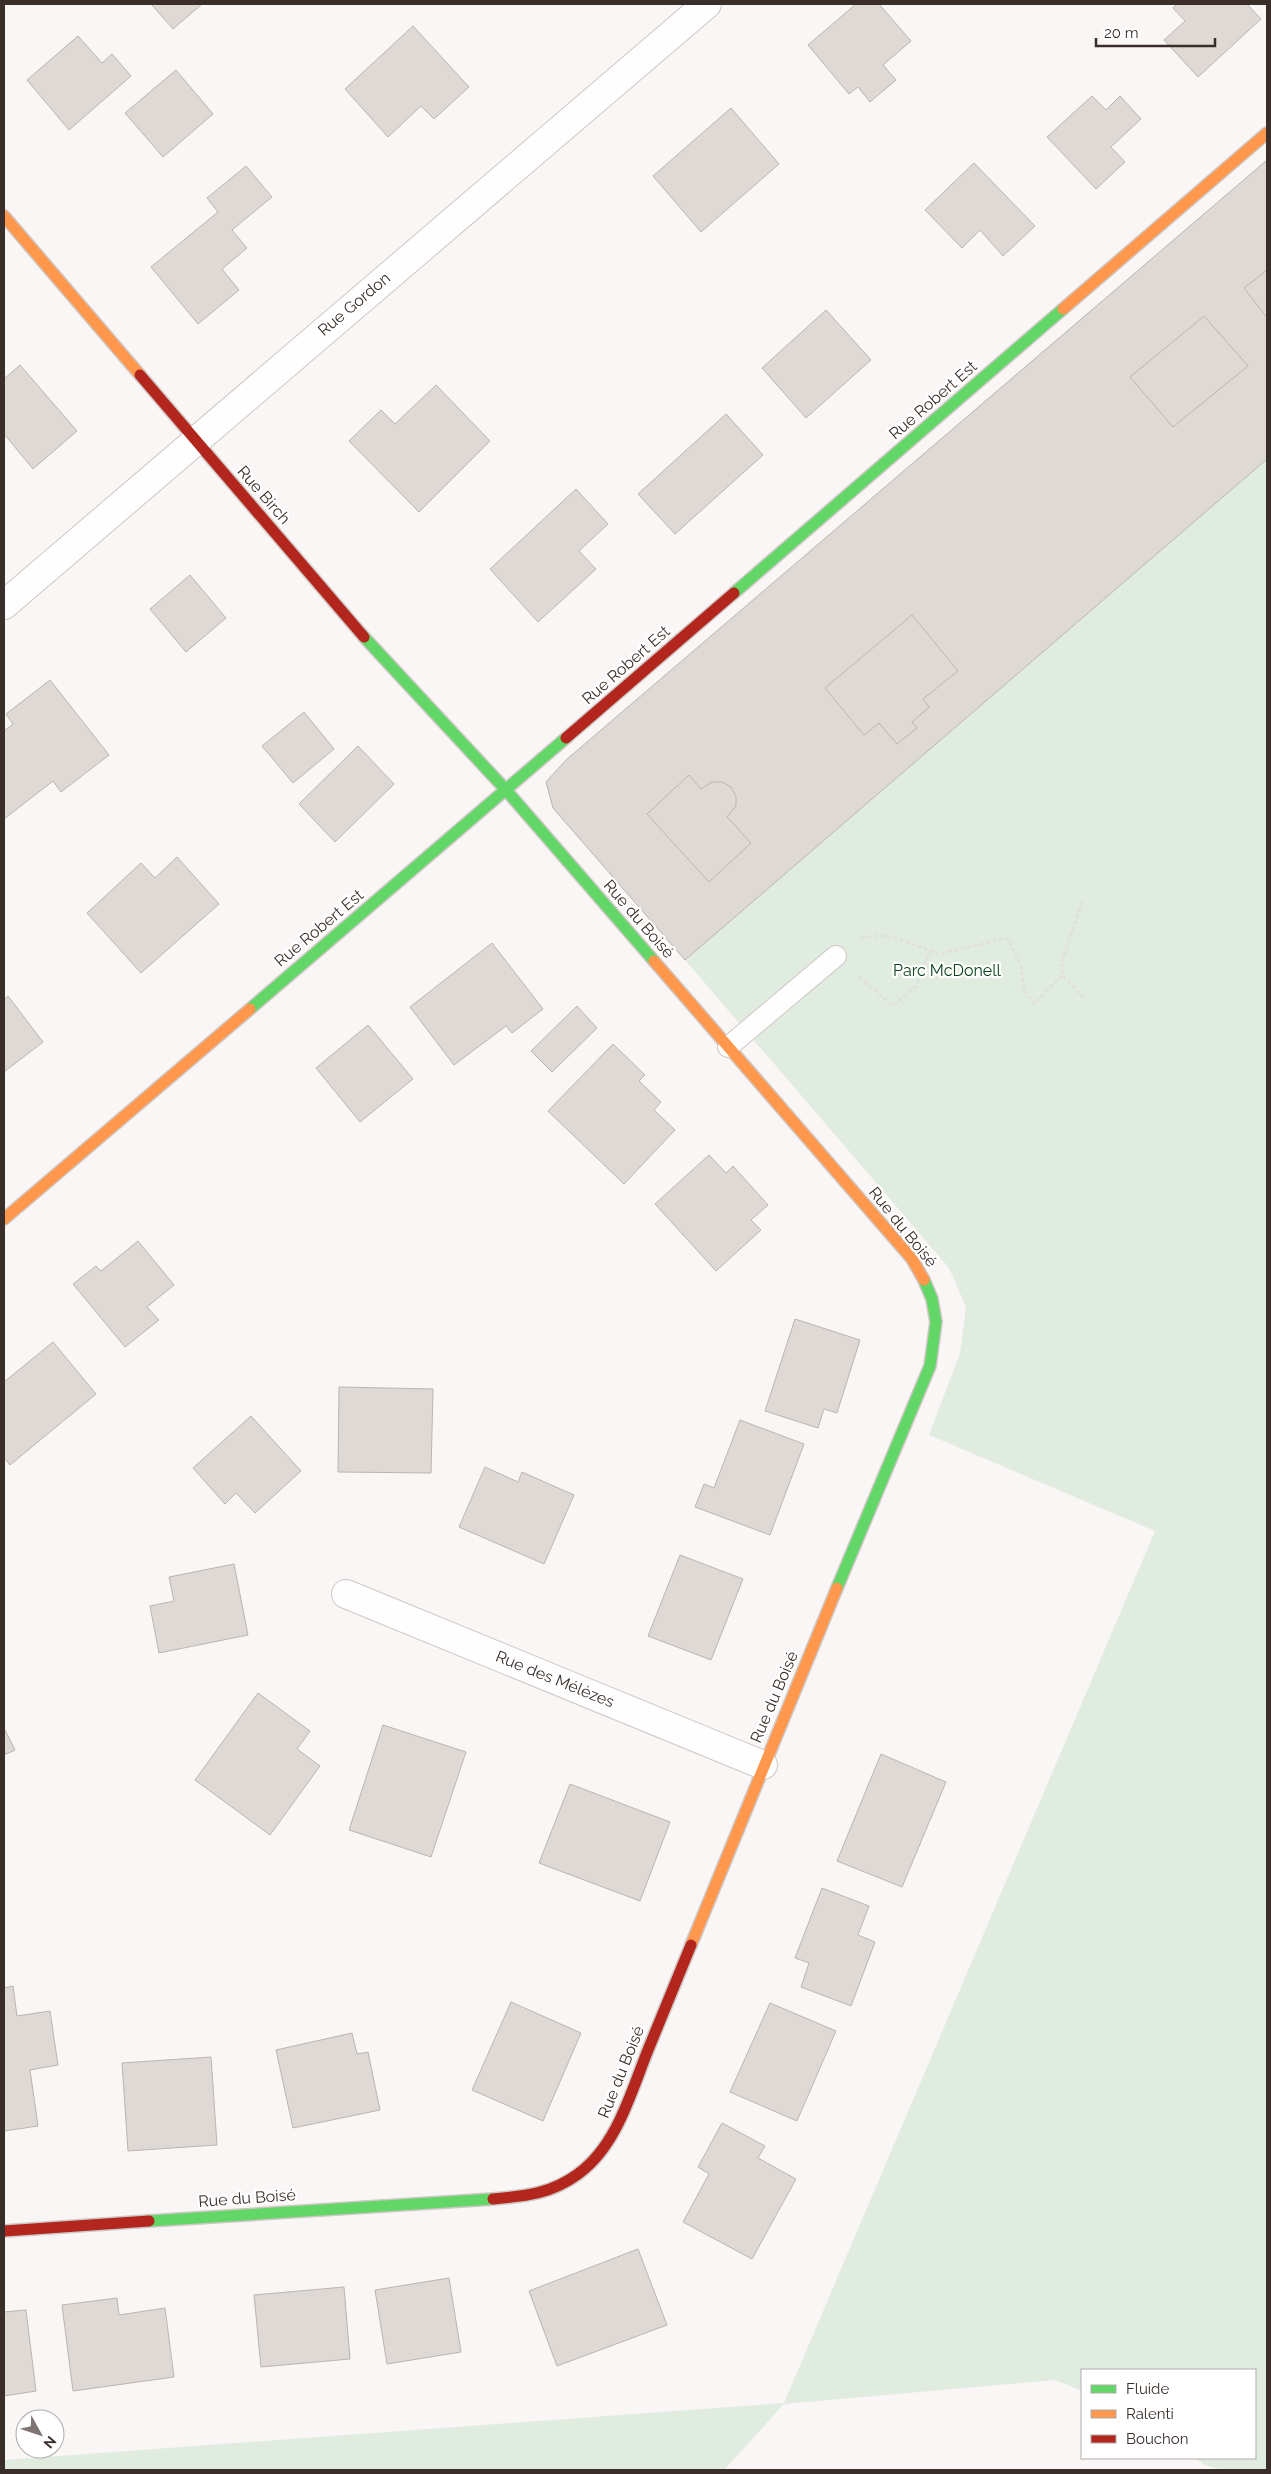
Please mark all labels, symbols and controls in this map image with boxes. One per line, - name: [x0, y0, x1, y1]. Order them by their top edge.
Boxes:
- scale bar: [1096, 15, 1215, 47]
- text: 20 m: [1104, 24, 1139, 42]
- street label: Rue Gordon: [314, 268, 394, 340]
- street label: Rue Robert Est: [885, 356, 981, 443]
- street label: Rue Birch: [234, 462, 294, 528]
- street label: Rue Robert Est: [578, 621, 674, 708]
- street label: Rue du Boisé: [600, 876, 678, 962]
- street label: Rue Robert Est: [271, 885, 368, 971]
- park label: Parc McDonell: [893, 961, 1002, 980]
- street label: Rue du Boisé: [865, 1183, 941, 1271]
- street label: Rue des Mélèzes: [493, 1647, 617, 1712]
- street label: Rue du Boisé: [746, 1648, 802, 1746]
- street label: Rue du Boisé: [594, 2023, 648, 2121]
- street label: Rue du Boisé: [198, 2185, 296, 2211]
- legend: [1081, 2369, 1256, 2459]
- text: Fluide: [1126, 2380, 1169, 2398]
- text: Ralenti: [1126, 2405, 1174, 2423]
- north arrow: [15, 2409, 65, 2459]
- text: Bouchon: [1126, 2430, 1188, 2448]
- text: N: [40, 2433, 60, 2452]

